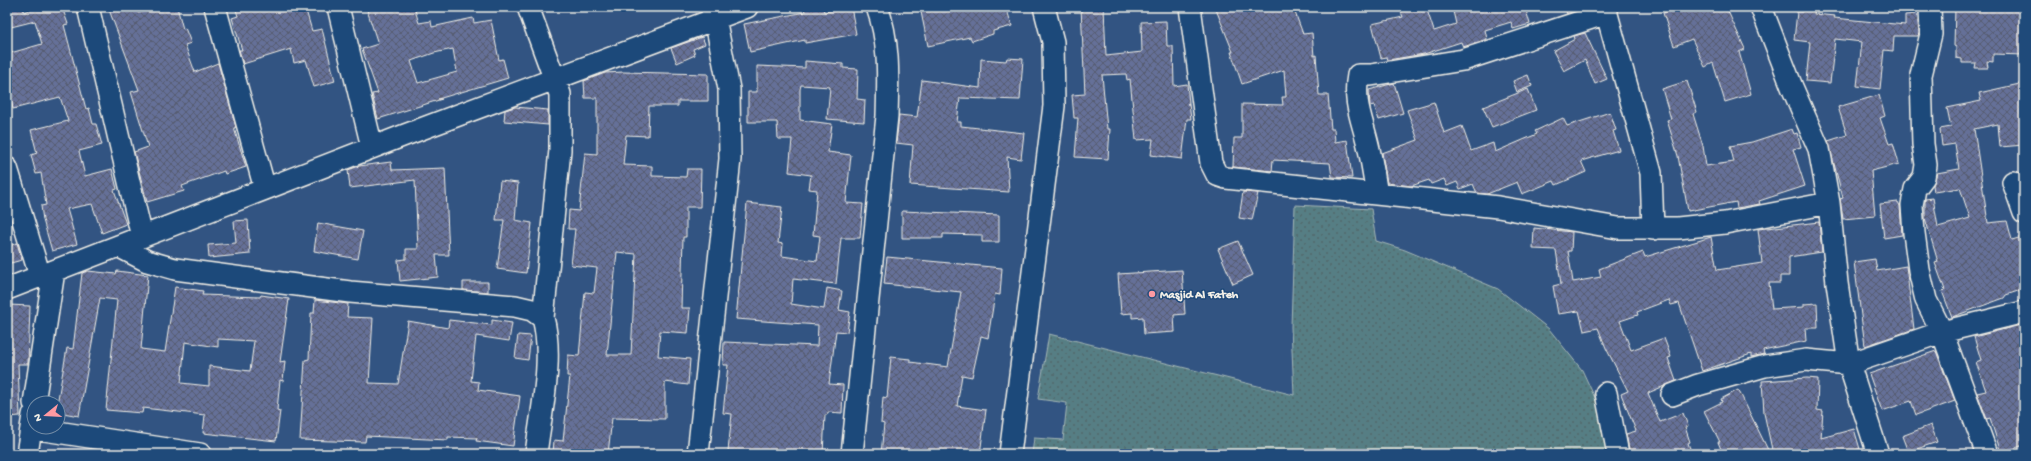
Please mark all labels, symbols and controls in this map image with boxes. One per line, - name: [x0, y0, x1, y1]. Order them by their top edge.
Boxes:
- marker: Masjid Al Fateh: [1147, 289, 1157, 299]
- place label: Masjid Al Fateh: [1160, 289, 1239, 303]
- north arrow: [26, 395, 66, 435]
- text: N: [32, 412, 45, 423]

